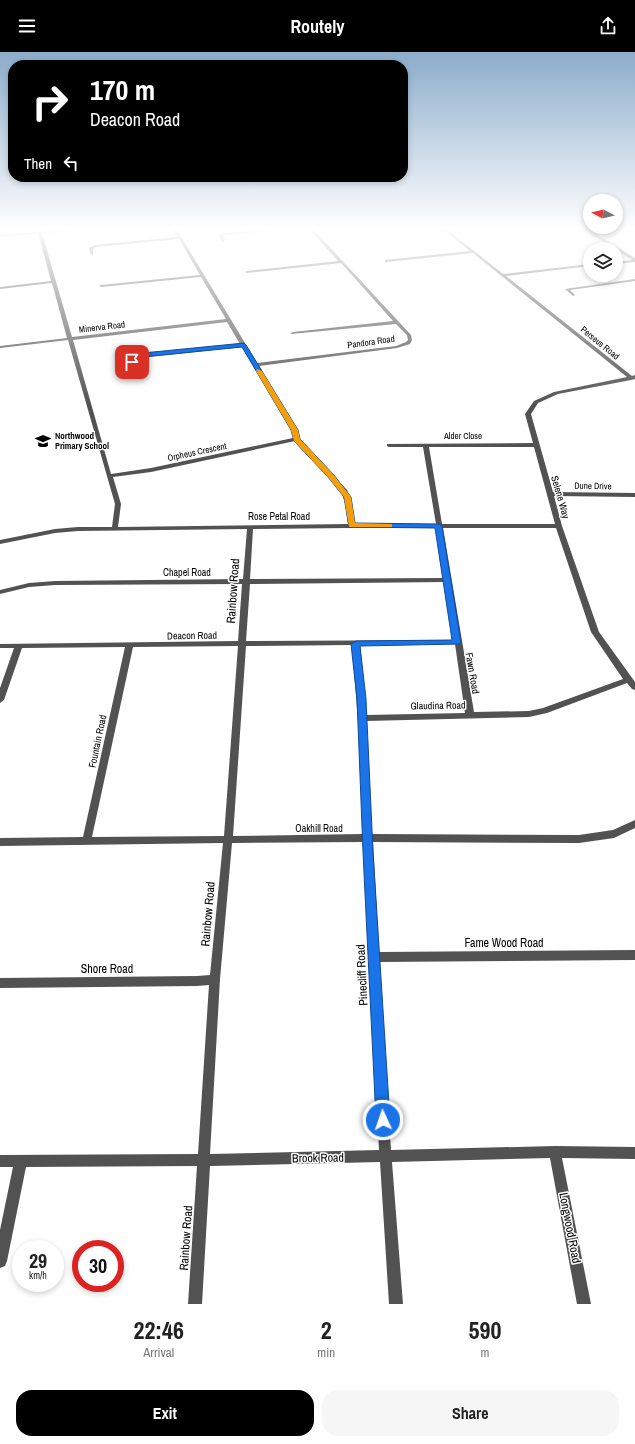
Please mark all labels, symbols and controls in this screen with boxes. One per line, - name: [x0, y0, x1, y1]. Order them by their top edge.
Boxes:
- text: Routely: [290, 14, 345, 39]
- icon: menu: [16, 15, 38, 37]
- icon: share: [597, 15, 619, 37]
- text: 170 m: [90, 71, 155, 109]
- icon: right: [24, 76, 76, 128]
- text: Deacon Road: [90, 107, 180, 132]
- icon: left: [60, 152, 82, 174]
- text: Then: [24, 153, 52, 174]
- north arrow: [583, 194, 623, 234]
- map controls: [583, 194, 623, 282]
- button: layers: [583, 242, 623, 282]
- street label: Minerva Road: [78, 318, 126, 336]
- street label: Perseus Road: [578, 324, 622, 362]
- street label: Pandora Road: [347, 333, 395, 351]
- pin: [115, 345, 149, 379]
- icon: arrive: [121, 351, 143, 373]
- place label: Northwood Primary School: [55, 430, 109, 452]
- street label: Alder Close: [443, 430, 482, 442]
- school or university icon: Northwood Primary School: [34, 432, 52, 450]
- street label: Orpheus Crescent: [166, 440, 228, 464]
- street label: Selene Way: [548, 474, 573, 521]
- street label: Dune Drive: [574, 480, 612, 492]
- street label: Rose Petal Road: [248, 510, 310, 523]
- street label: Rainbow Road: [223, 558, 243, 624]
- street label: Chapel Road: [163, 566, 211, 579]
- street label: Deacon Road: [167, 629, 217, 642]
- street label: Fawn Road: [463, 652, 483, 695]
- street label: Glaudina Road: [410, 699, 466, 712]
- street label: Fountain Road: [86, 713, 109, 769]
- street label: Oakhill Road: [295, 822, 343, 835]
- street label: Rainbow Road: [197, 881, 219, 947]
- street label: Fame Wood Road: [464, 935, 544, 951]
- street label: Pinecliff Road: [352, 944, 372, 1006]
- street label: Shore Road: [81, 961, 133, 977]
- position arrow: [362, 1099, 404, 1141]
- street label: Brook Road: [292, 1150, 344, 1166]
- street label: Longwood Road: [555, 1191, 585, 1265]
- street label: Rainbow Road: [176, 1205, 196, 1271]
- speed limit sign: 30: [72, 1240, 124, 1292]
- text: 29: [29, 1247, 47, 1274]
- text: km/h: [29, 1269, 47, 1282]
- text: 22:46: [134, 1314, 184, 1346]
- text: 2: [321, 1314, 332, 1346]
- text: 590: [469, 1314, 501, 1346]
- text: Arrival: [143, 1344, 174, 1361]
- text: min: [317, 1344, 335, 1361]
- text: m: [481, 1344, 489, 1361]
- button: Exit: [16, 1390, 314, 1436]
- button: Share: [322, 1390, 619, 1436]

